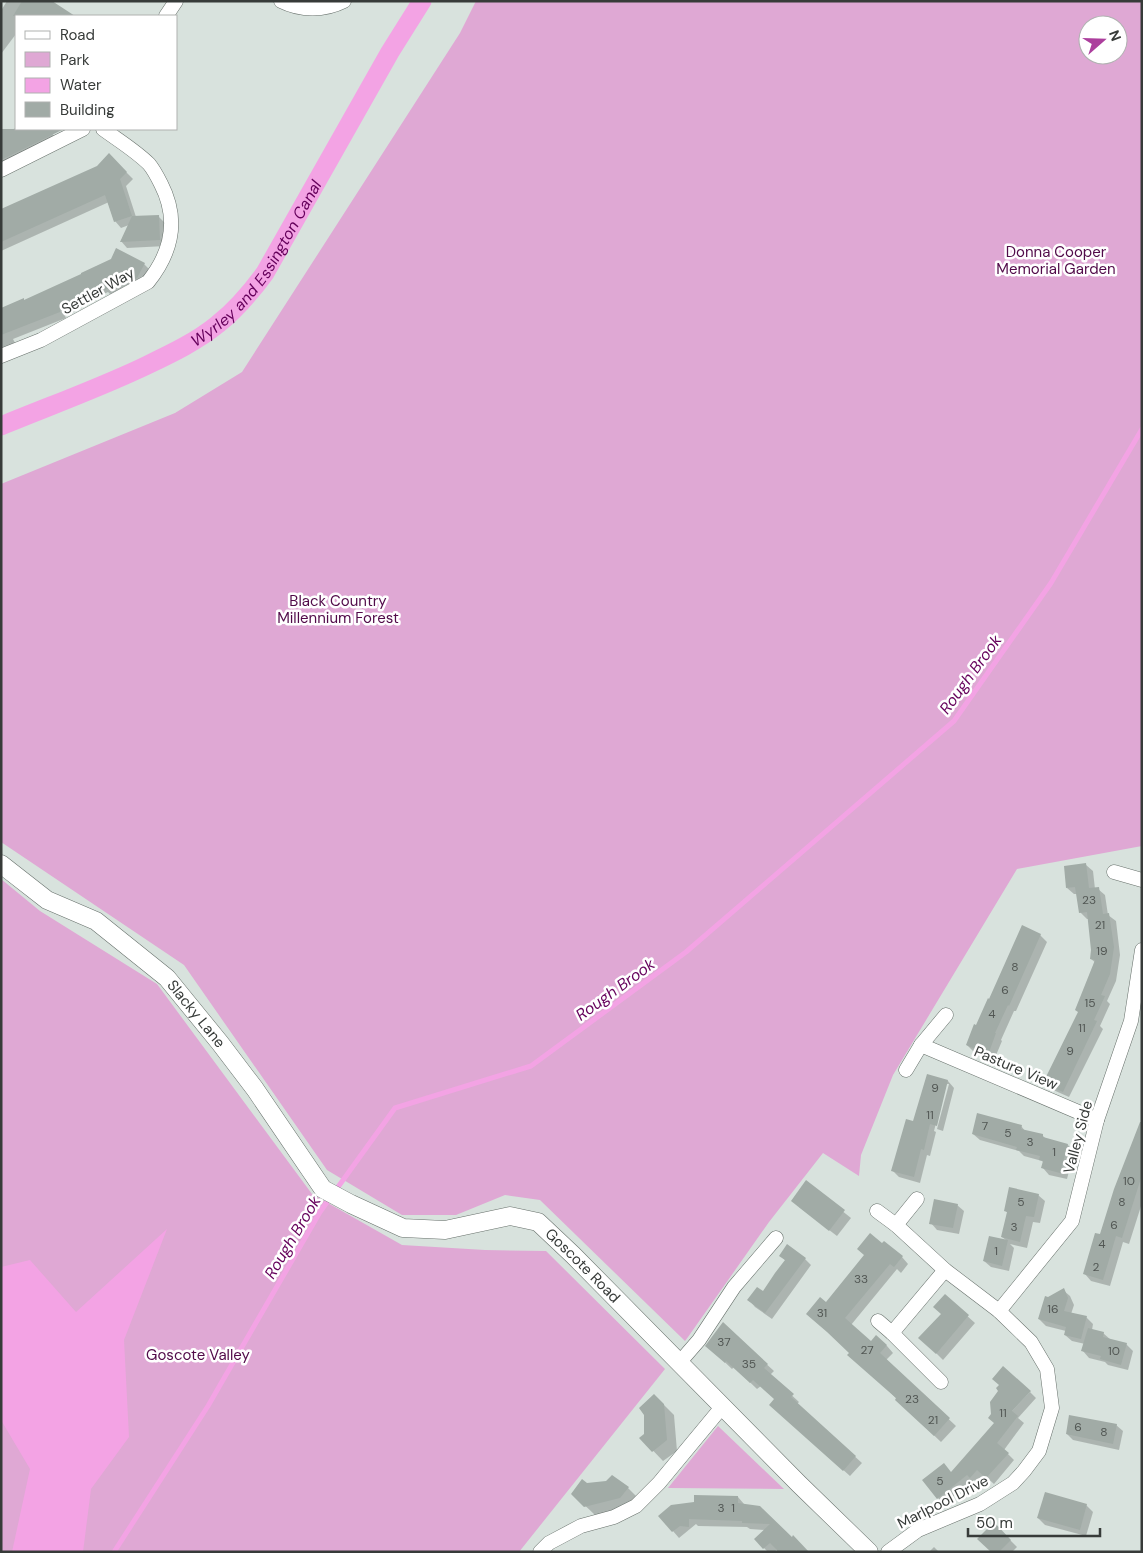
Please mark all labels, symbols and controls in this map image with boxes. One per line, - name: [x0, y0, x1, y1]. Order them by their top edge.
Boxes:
- legend: [15, 15, 178, 130]
- north arrow: [1078, 15, 1128, 65]
- text: Road: [60, 25, 95, 45]
- text: N: [1105, 28, 1125, 43]
- text: Park: [60, 50, 90, 70]
- text: Water: [60, 75, 102, 95]
- text: Building: [60, 100, 115, 120]
- water label: Wyrley and Essington Canal: [187, 176, 327, 351]
- park label: Donna Cooper Memorial Garden: [996, 242, 1116, 279]
- street label: Settler Way: [58, 262, 138, 319]
- park label: Black Country Millennium Forest: [277, 591, 399, 628]
- water label: Rough Brook: [935, 630, 1007, 718]
- house number: 23: [1082, 892, 1096, 908]
- house number: 21: [1095, 917, 1105, 933]
- house number: 19: [1096, 943, 1108, 959]
- water label: Rough Brook: [571, 953, 660, 1025]
- house number: 8: [1011, 959, 1019, 975]
- street label: Slacky Lane: [163, 976, 230, 1052]
- house number: 6: [1001, 982, 1009, 998]
- house number: 15: [1084, 995, 1096, 1011]
- house number: 4: [988, 1006, 996, 1022]
- house number: 11: [1078, 1020, 1086, 1036]
- street label: Pasture View: [971, 1041, 1062, 1095]
- house number: 9: [1066, 1043, 1074, 1059]
- house number: 9: [931, 1080, 939, 1096]
- street label: Valley Side: [1059, 1098, 1097, 1176]
- house number: 11: [926, 1107, 934, 1123]
- house number: 7: [982, 1118, 988, 1134]
- house number: 5: [1004, 1125, 1012, 1141]
- house number: 3: [1026, 1134, 1034, 1150]
- house number: 1: [1052, 1144, 1056, 1160]
- house number: 10: [1123, 1173, 1135, 1189]
- water label: Rough Brook: [259, 1191, 326, 1283]
- house number: 5: [1017, 1194, 1025, 1210]
- house number: 8: [1118, 1194, 1126, 1210]
- house number: 6: [1110, 1217, 1118, 1233]
- house number: 3: [1010, 1219, 1018, 1235]
- street label: Goscote Road: [541, 1224, 625, 1307]
- house number: 4: [1098, 1236, 1106, 1252]
- house number: 1: [994, 1243, 998, 1259]
- house number: 2: [1093, 1259, 1100, 1275]
- house number: 33: [854, 1271, 868, 1287]
- house number: 16: [1047, 1301, 1059, 1317]
- house number: 31: [817, 1305, 827, 1321]
- house number: 37: [717, 1334, 731, 1350]
- house number: 27: [860, 1342, 874, 1358]
- house number: 10: [1108, 1343, 1120, 1359]
- park label: Goscote Valley: [146, 1345, 251, 1365]
- house number: 35: [742, 1356, 756, 1372]
- house number: 23: [905, 1391, 919, 1407]
- house number: 11: [999, 1405, 1007, 1421]
- house number: 21: [928, 1412, 938, 1428]
- house number: 6: [1074, 1419, 1082, 1435]
- house number: 8: [1100, 1424, 1108, 1440]
- street label: Marlpool Drive: [894, 1470, 992, 1534]
- house number: 5: [936, 1473, 944, 1489]
- house number: 3: [717, 1500, 725, 1516]
- house number: 1: [731, 1500, 735, 1516]
- scale bar: [968, 1506, 1100, 1538]
- text: 50 m: [976, 1513, 1013, 1533]

